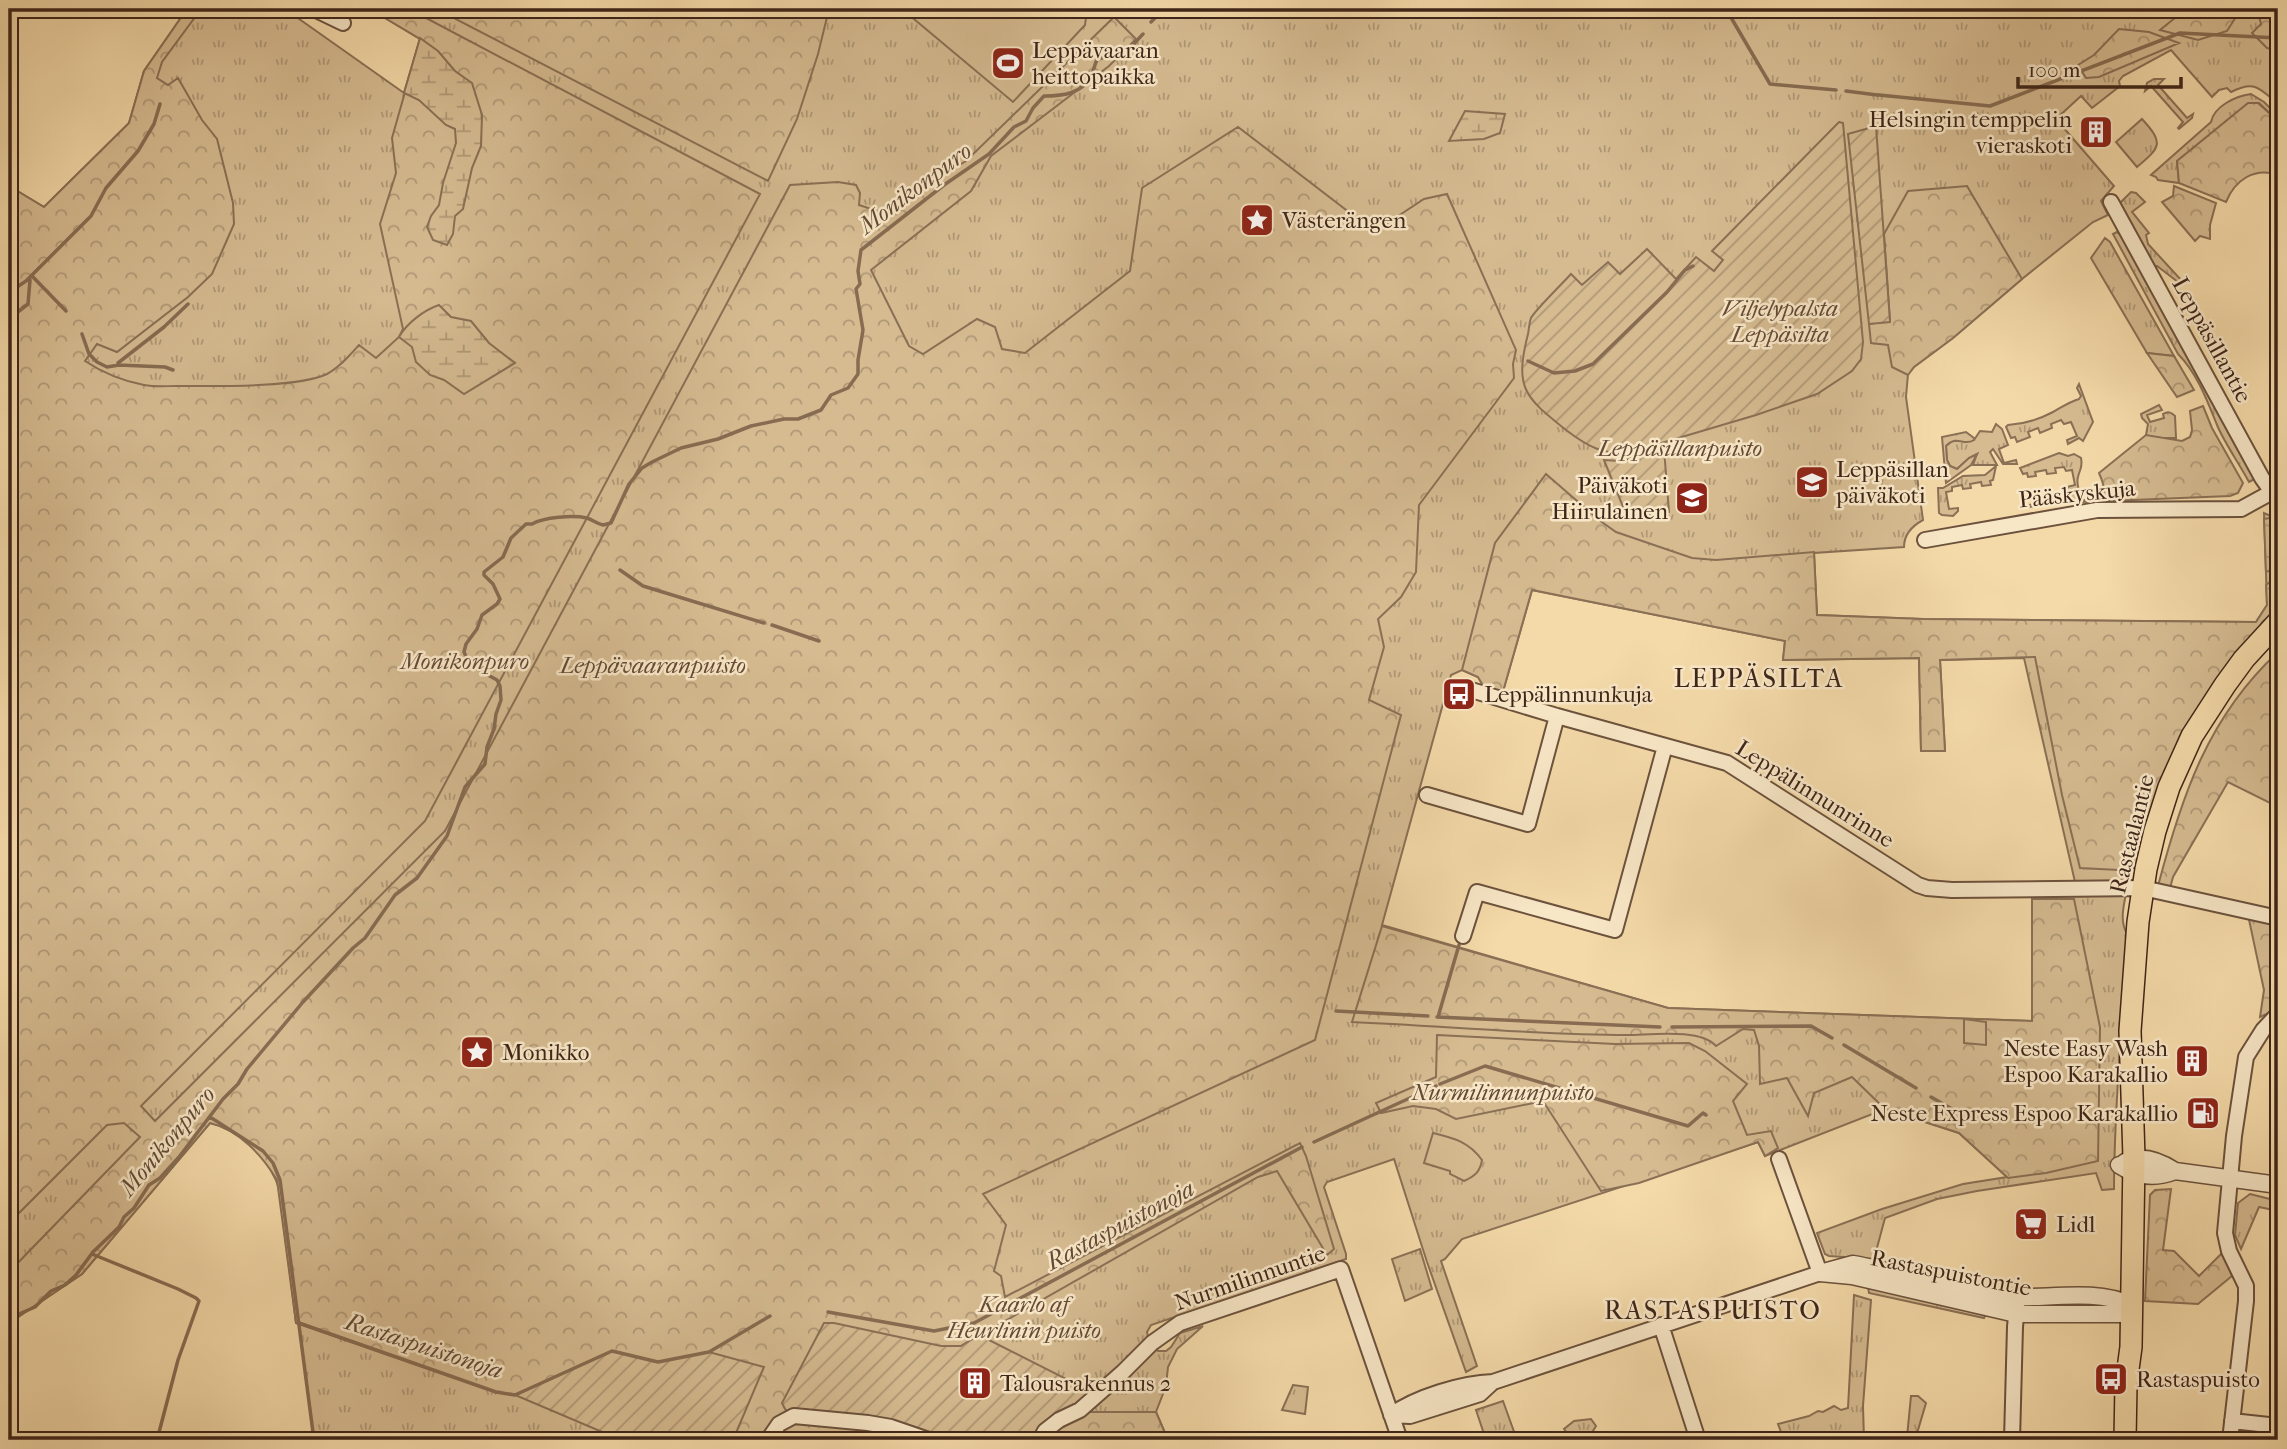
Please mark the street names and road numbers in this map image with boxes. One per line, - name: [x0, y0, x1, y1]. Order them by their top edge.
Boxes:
- street label: Leppäsillantie: [2166, 273, 2258, 407]
- street label: Pääskyskuja: [2017, 474, 2137, 514]
- street label: Leppälinnunrinne: [1731, 734, 1899, 854]
- street label: Rastaalantie: [2104, 772, 2160, 896]
- street label: Nurmilinnuntie: [1171, 1240, 1329, 1316]
- street label: Rastaspuistontie: [1868, 1244, 2034, 1302]

